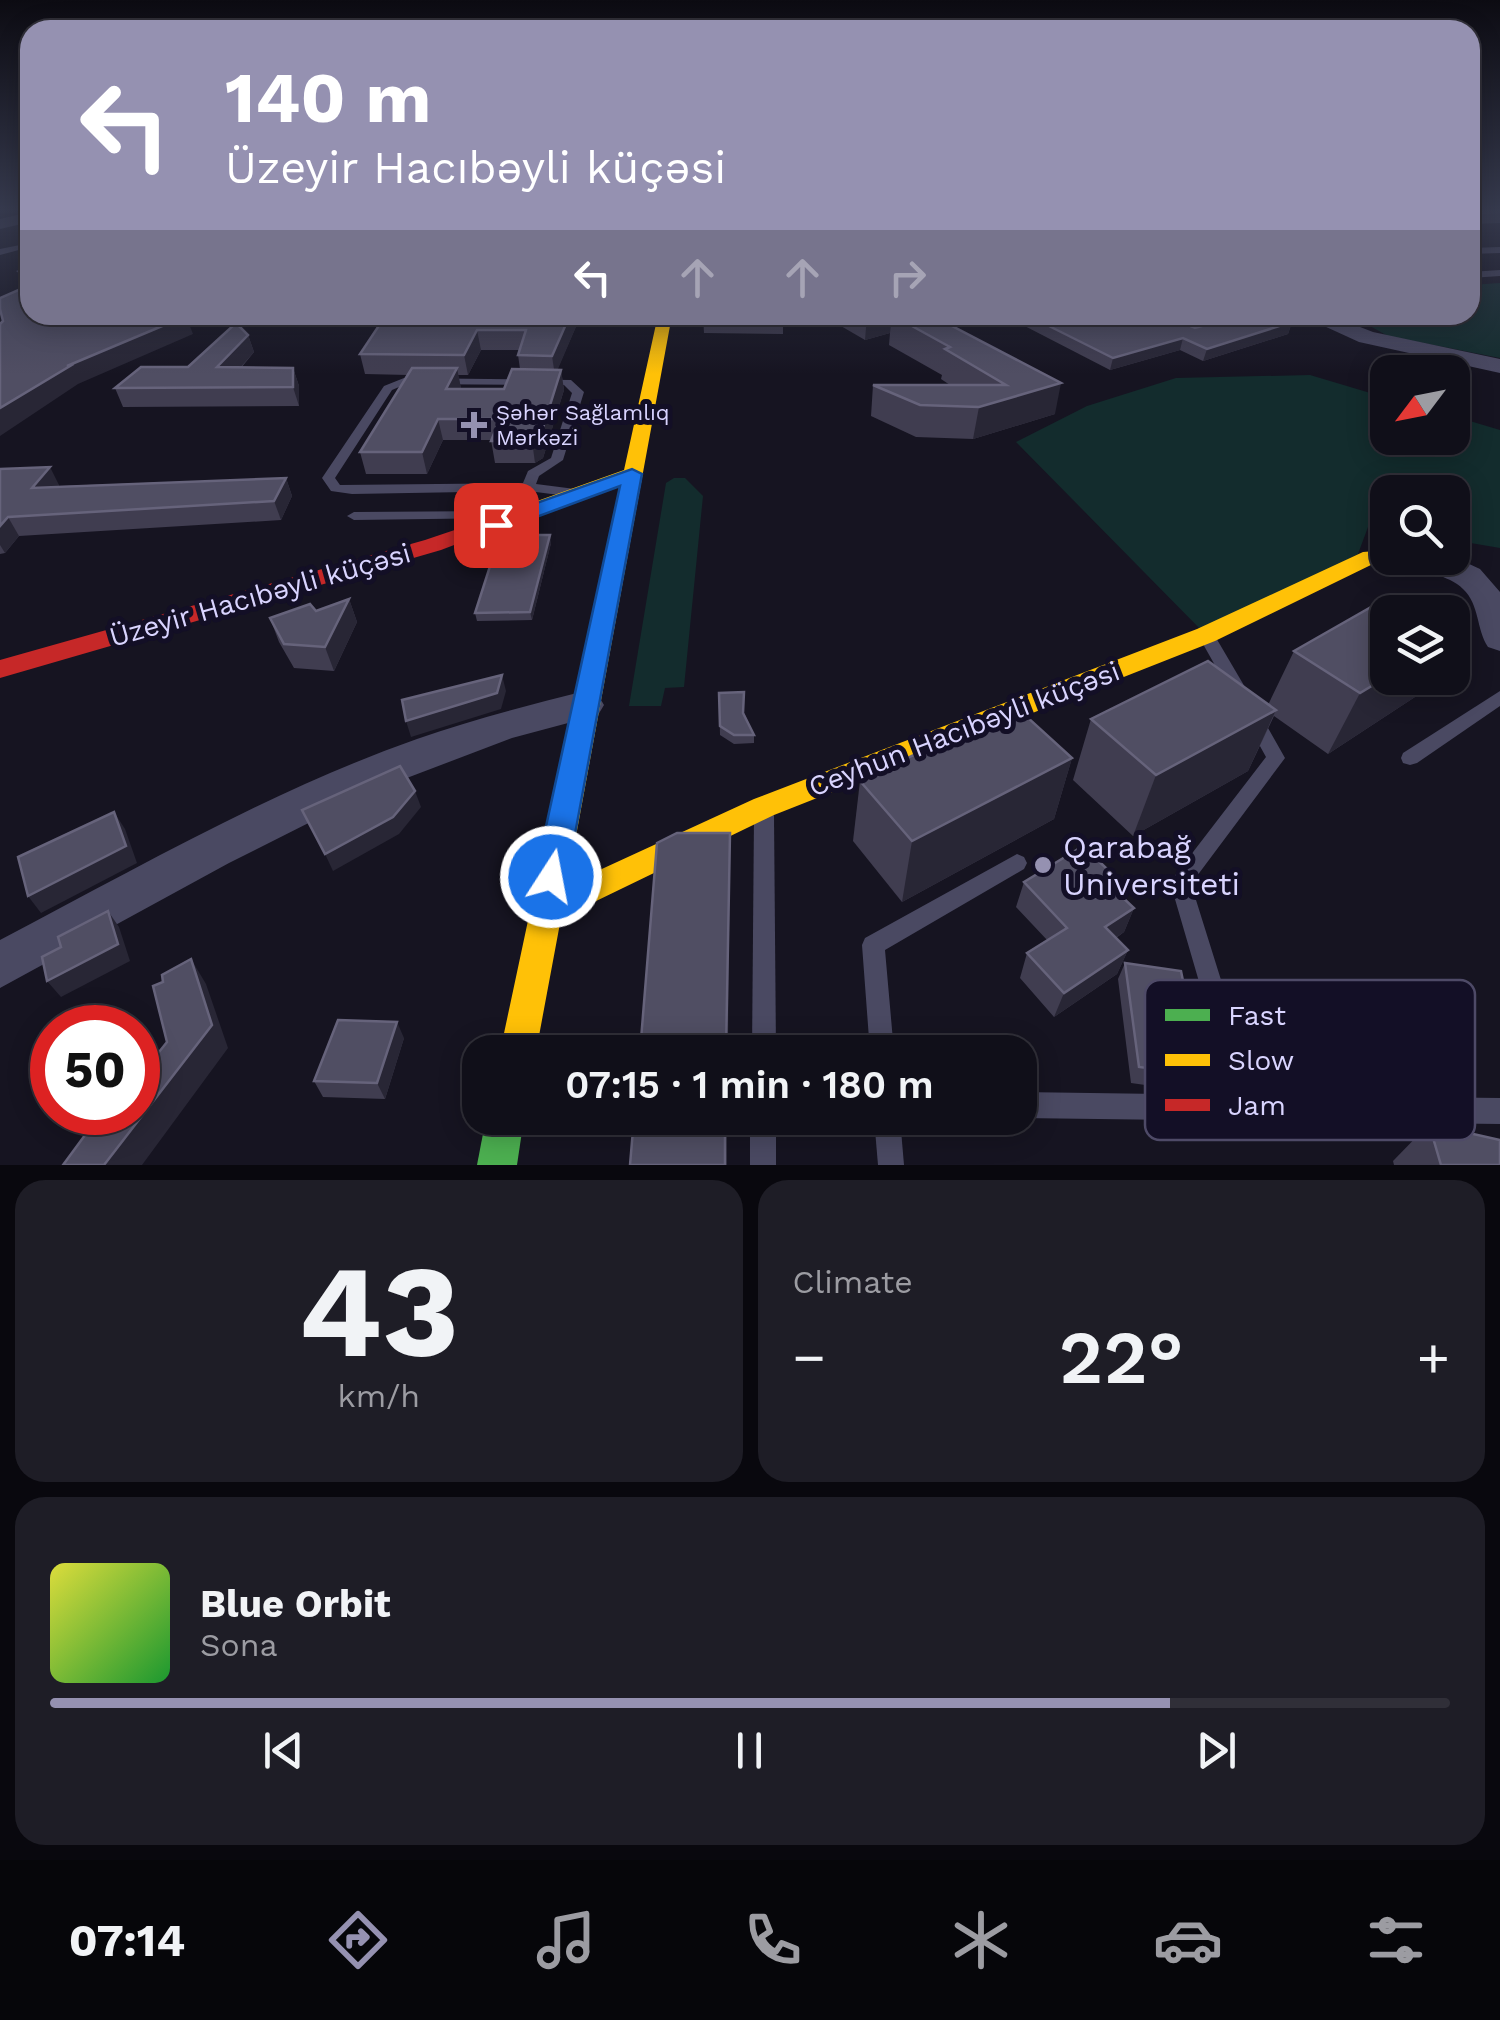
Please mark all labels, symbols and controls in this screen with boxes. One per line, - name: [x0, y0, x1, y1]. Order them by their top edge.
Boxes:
- text: 140 m: [225, 57, 431, 139]
- icon: left: [60, 60, 190, 190]
- text: Üzeyir Hacıbəyli küçəsi: [225, 141, 726, 194]
- icon: left: [565, 250, 620, 305]
- icon: ahead: [670, 250, 725, 305]
- icon: ahead: [775, 250, 830, 305]
- icon: right: [880, 250, 935, 305]
- north arrow: [1370, 355, 1470, 455]
- map controls: [1370, 355, 1470, 695]
- place label: Şəhər Sağlamlıq Mərkəzi: [496, 400, 670, 450]
- marker: Şəhər Sağlamlıq Mərkəzi: [461, 412, 487, 438]
- button: search: [1370, 475, 1470, 575]
- pin: [454, 483, 539, 568]
- icon: arrive: [469, 498, 524, 553]
- street label: Üzeyir Hacıbəyli küçəsi: [106, 536, 414, 654]
- button: layers: [1370, 595, 1470, 695]
- street label: Ceyhun Hacıbəyli küçəsi: [804, 654, 1124, 804]
- position arrow: [499, 825, 603, 929]
- place label: Qarabağ Universiteti: [1063, 828, 1240, 903]
- marker: Qarabağ Universiteti: [1032, 854, 1054, 876]
- legend: [1145, 980, 1475, 1140]
- text: Fast: [1228, 999, 1286, 1032]
- speed limit sign: 50: [30, 1005, 160, 1135]
- text: Slow: [1228, 1044, 1294, 1077]
- text: 07:15 · 1 min · 180 m: [565, 1063, 934, 1107]
- text: Jam: [1228, 1089, 1286, 1122]
- text: 43: [298, 1235, 459, 1388]
- text: Climate: [793, 1263, 913, 1301]
- text: 22°: [1059, 1313, 1184, 1401]
- text: −: [793, 1325, 826, 1389]
- text: +: [1417, 1325, 1450, 1389]
- text: km/h: [338, 1377, 420, 1415]
- text: Blue Orbit: [200, 1582, 391, 1626]
- text: Sona: [200, 1626, 278, 1664]
- icon: previous: [256, 1723, 311, 1778]
- icon: pause: [722, 1723, 777, 1778]
- icon: next: [1189, 1723, 1244, 1778]
- icon: directions: [323, 1905, 393, 1975]
- icon: music: [531, 1905, 601, 1975]
- icon: phone: [738, 1905, 808, 1975]
- icon: climate: [946, 1905, 1016, 1975]
- icon: car: [1153, 1905, 1223, 1975]
- icon: filters: [1361, 1905, 1431, 1975]
- text: 07:14: [69, 1914, 185, 1967]

